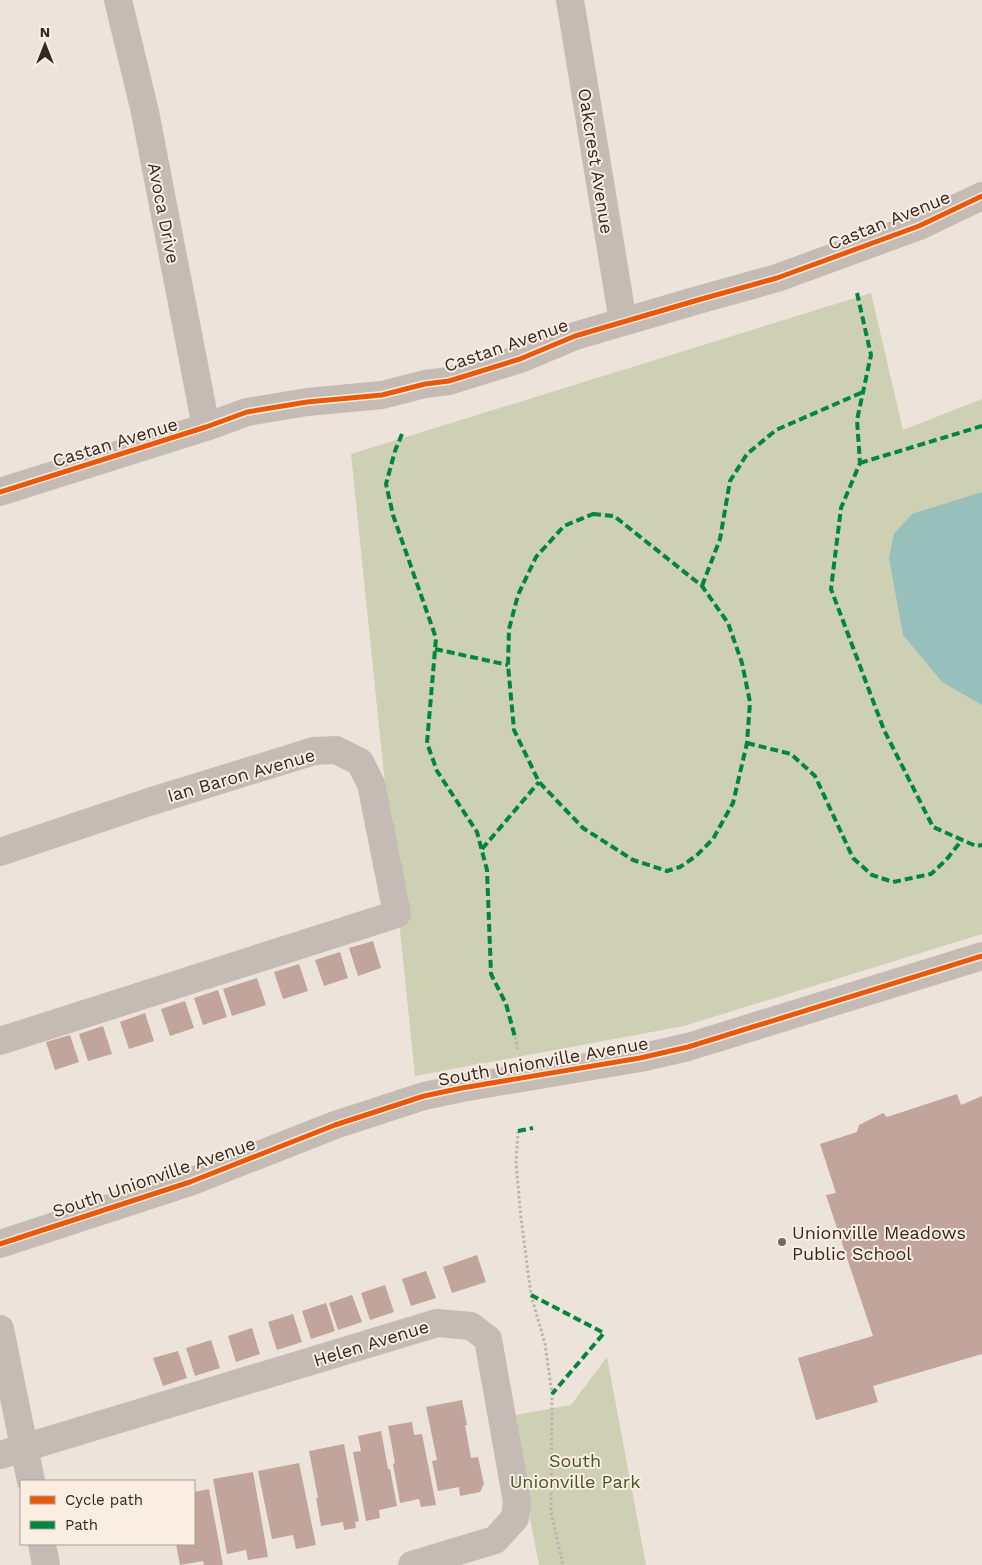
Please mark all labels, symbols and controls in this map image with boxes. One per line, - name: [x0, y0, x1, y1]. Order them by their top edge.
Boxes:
- north arrow: [20, 20, 70, 70]
- text: N: [40, 24, 50, 40]
- street label: Oakcrest Avenue: [574, 87, 618, 235]
- street label: Avoca Drive: [144, 161, 184, 265]
- street label: Castan Avenue: [825, 186, 953, 254]
- street label: Castan Avenue: [441, 314, 571, 376]
- street label: Castan Avenue: [50, 413, 180, 471]
- street label: Ian Baron Avenue: [165, 744, 317, 806]
- street label: South Unionville Avenue: [436, 1032, 650, 1090]
- street label: South Unionville Avenue: [50, 1132, 258, 1222]
- place label: Unionville Meadows Public School: [792, 1222, 966, 1264]
- marker: Unionville Meadows Public School: [776, 1236, 788, 1248]
- street label: Helen Avenue: [311, 1315, 431, 1371]
- park label: South Unionville Park: [510, 1450, 640, 1492]
- legend: [20, 1480, 195, 1545]
- text: Cycle path: [65, 1491, 143, 1509]
- text: Path: [65, 1516, 98, 1534]

